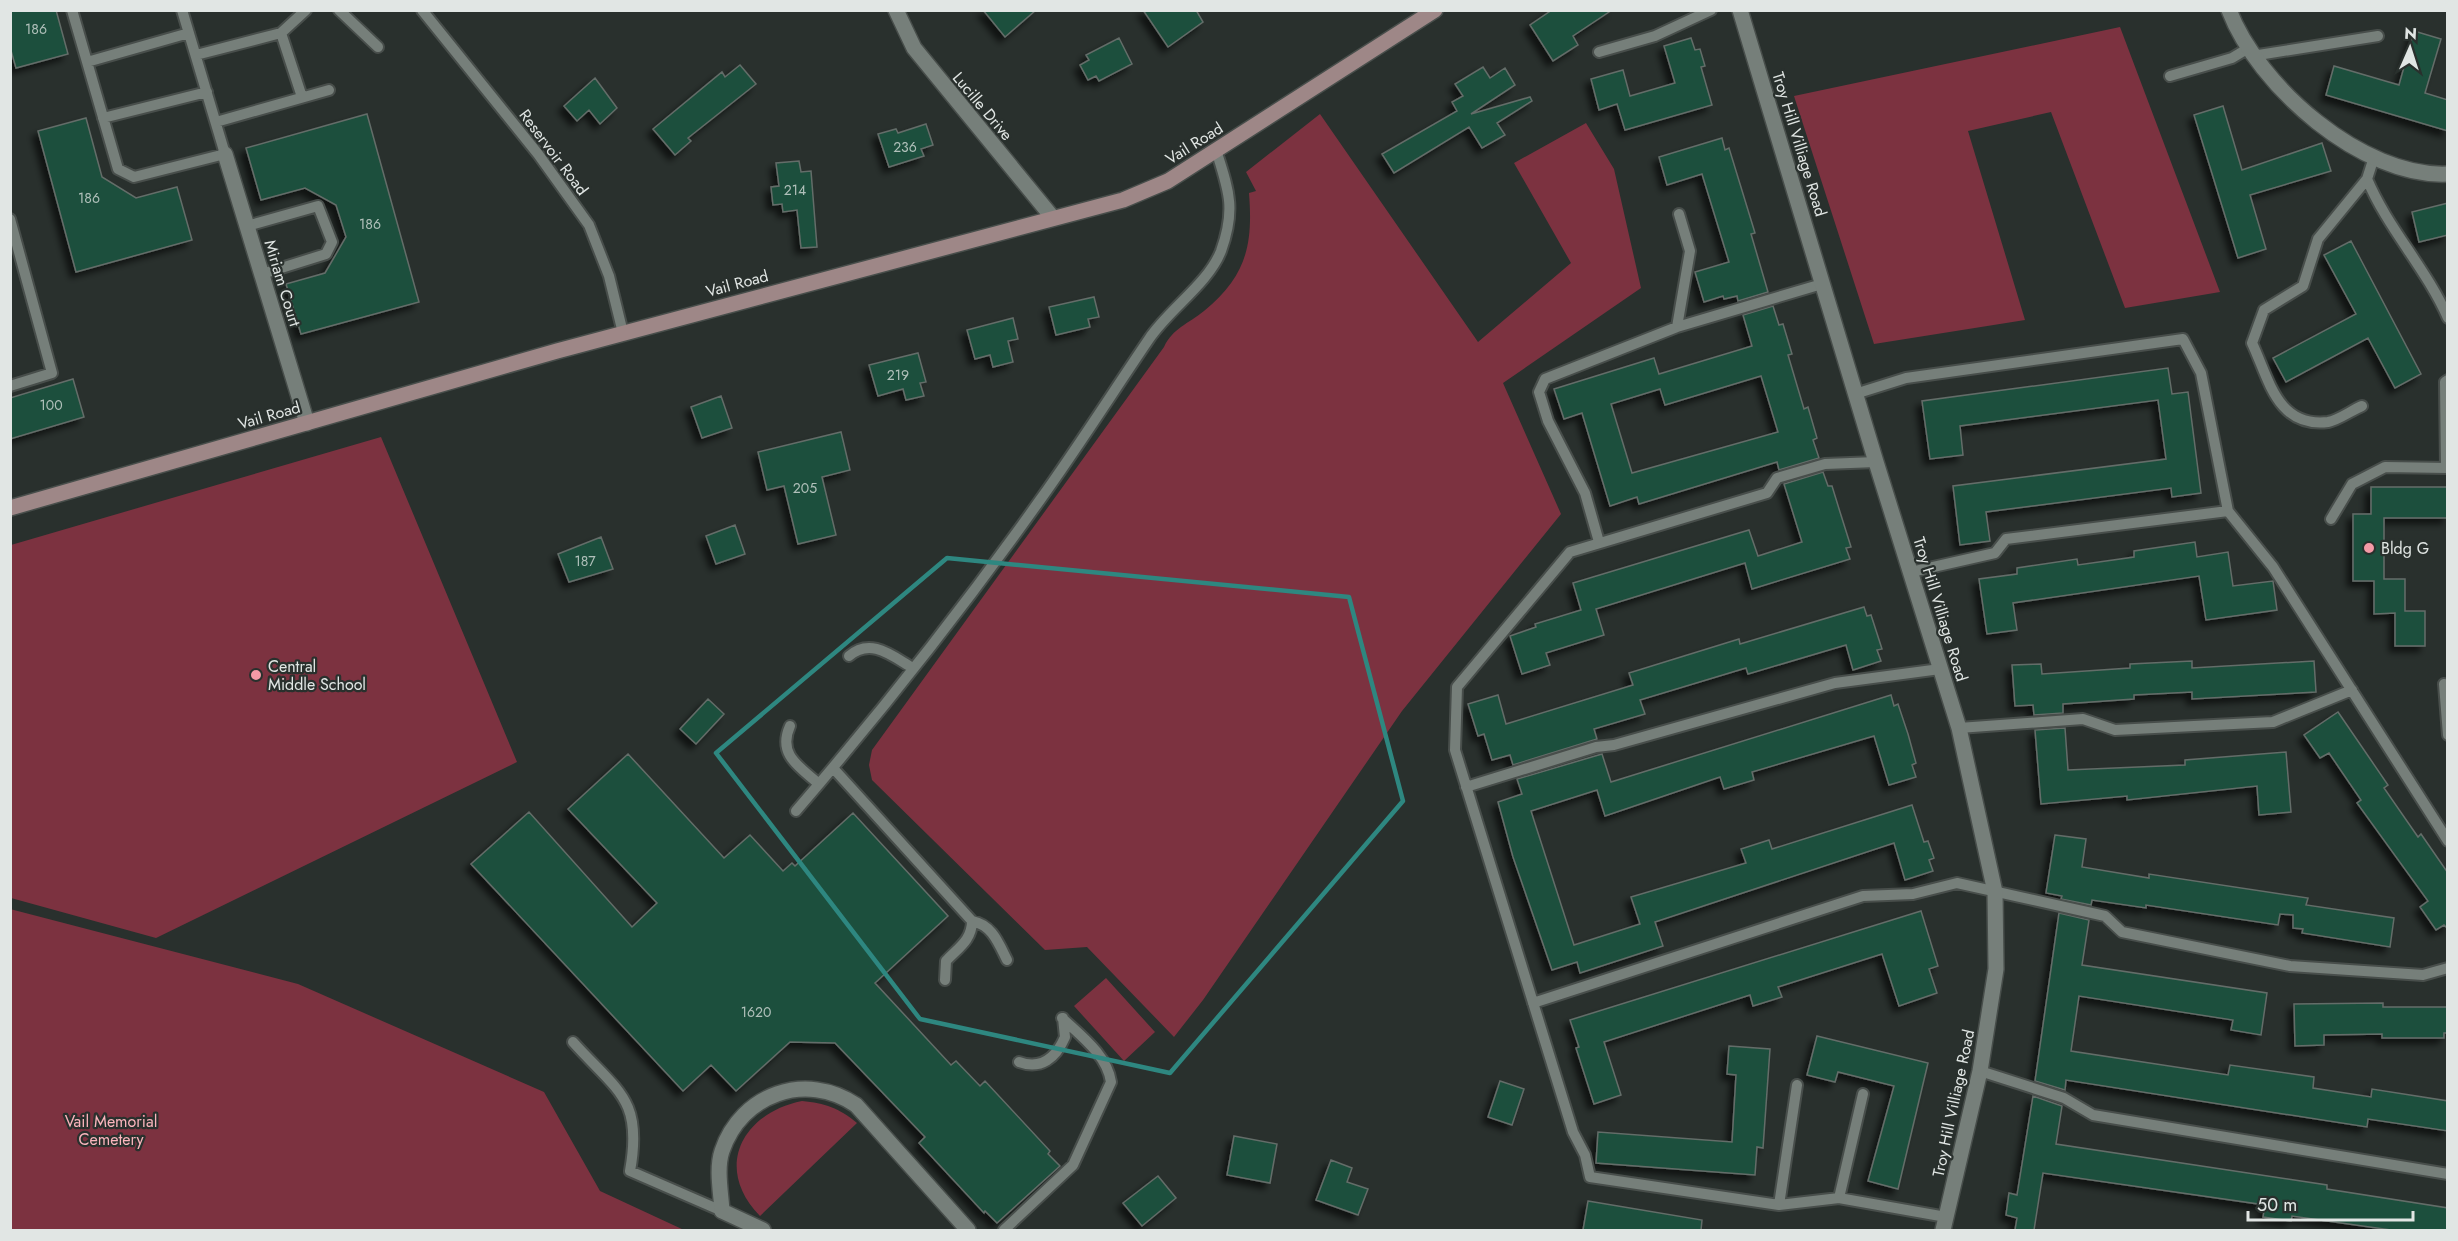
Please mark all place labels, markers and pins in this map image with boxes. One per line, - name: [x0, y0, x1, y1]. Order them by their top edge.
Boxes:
- place label: Bldg G: [2381, 537, 2429, 560]
- marker: Bldg G: [2362, 541, 2376, 555]
- place label: Central Middle School: [268, 655, 366, 696]
- marker: Central Middle School: [249, 668, 263, 682]

